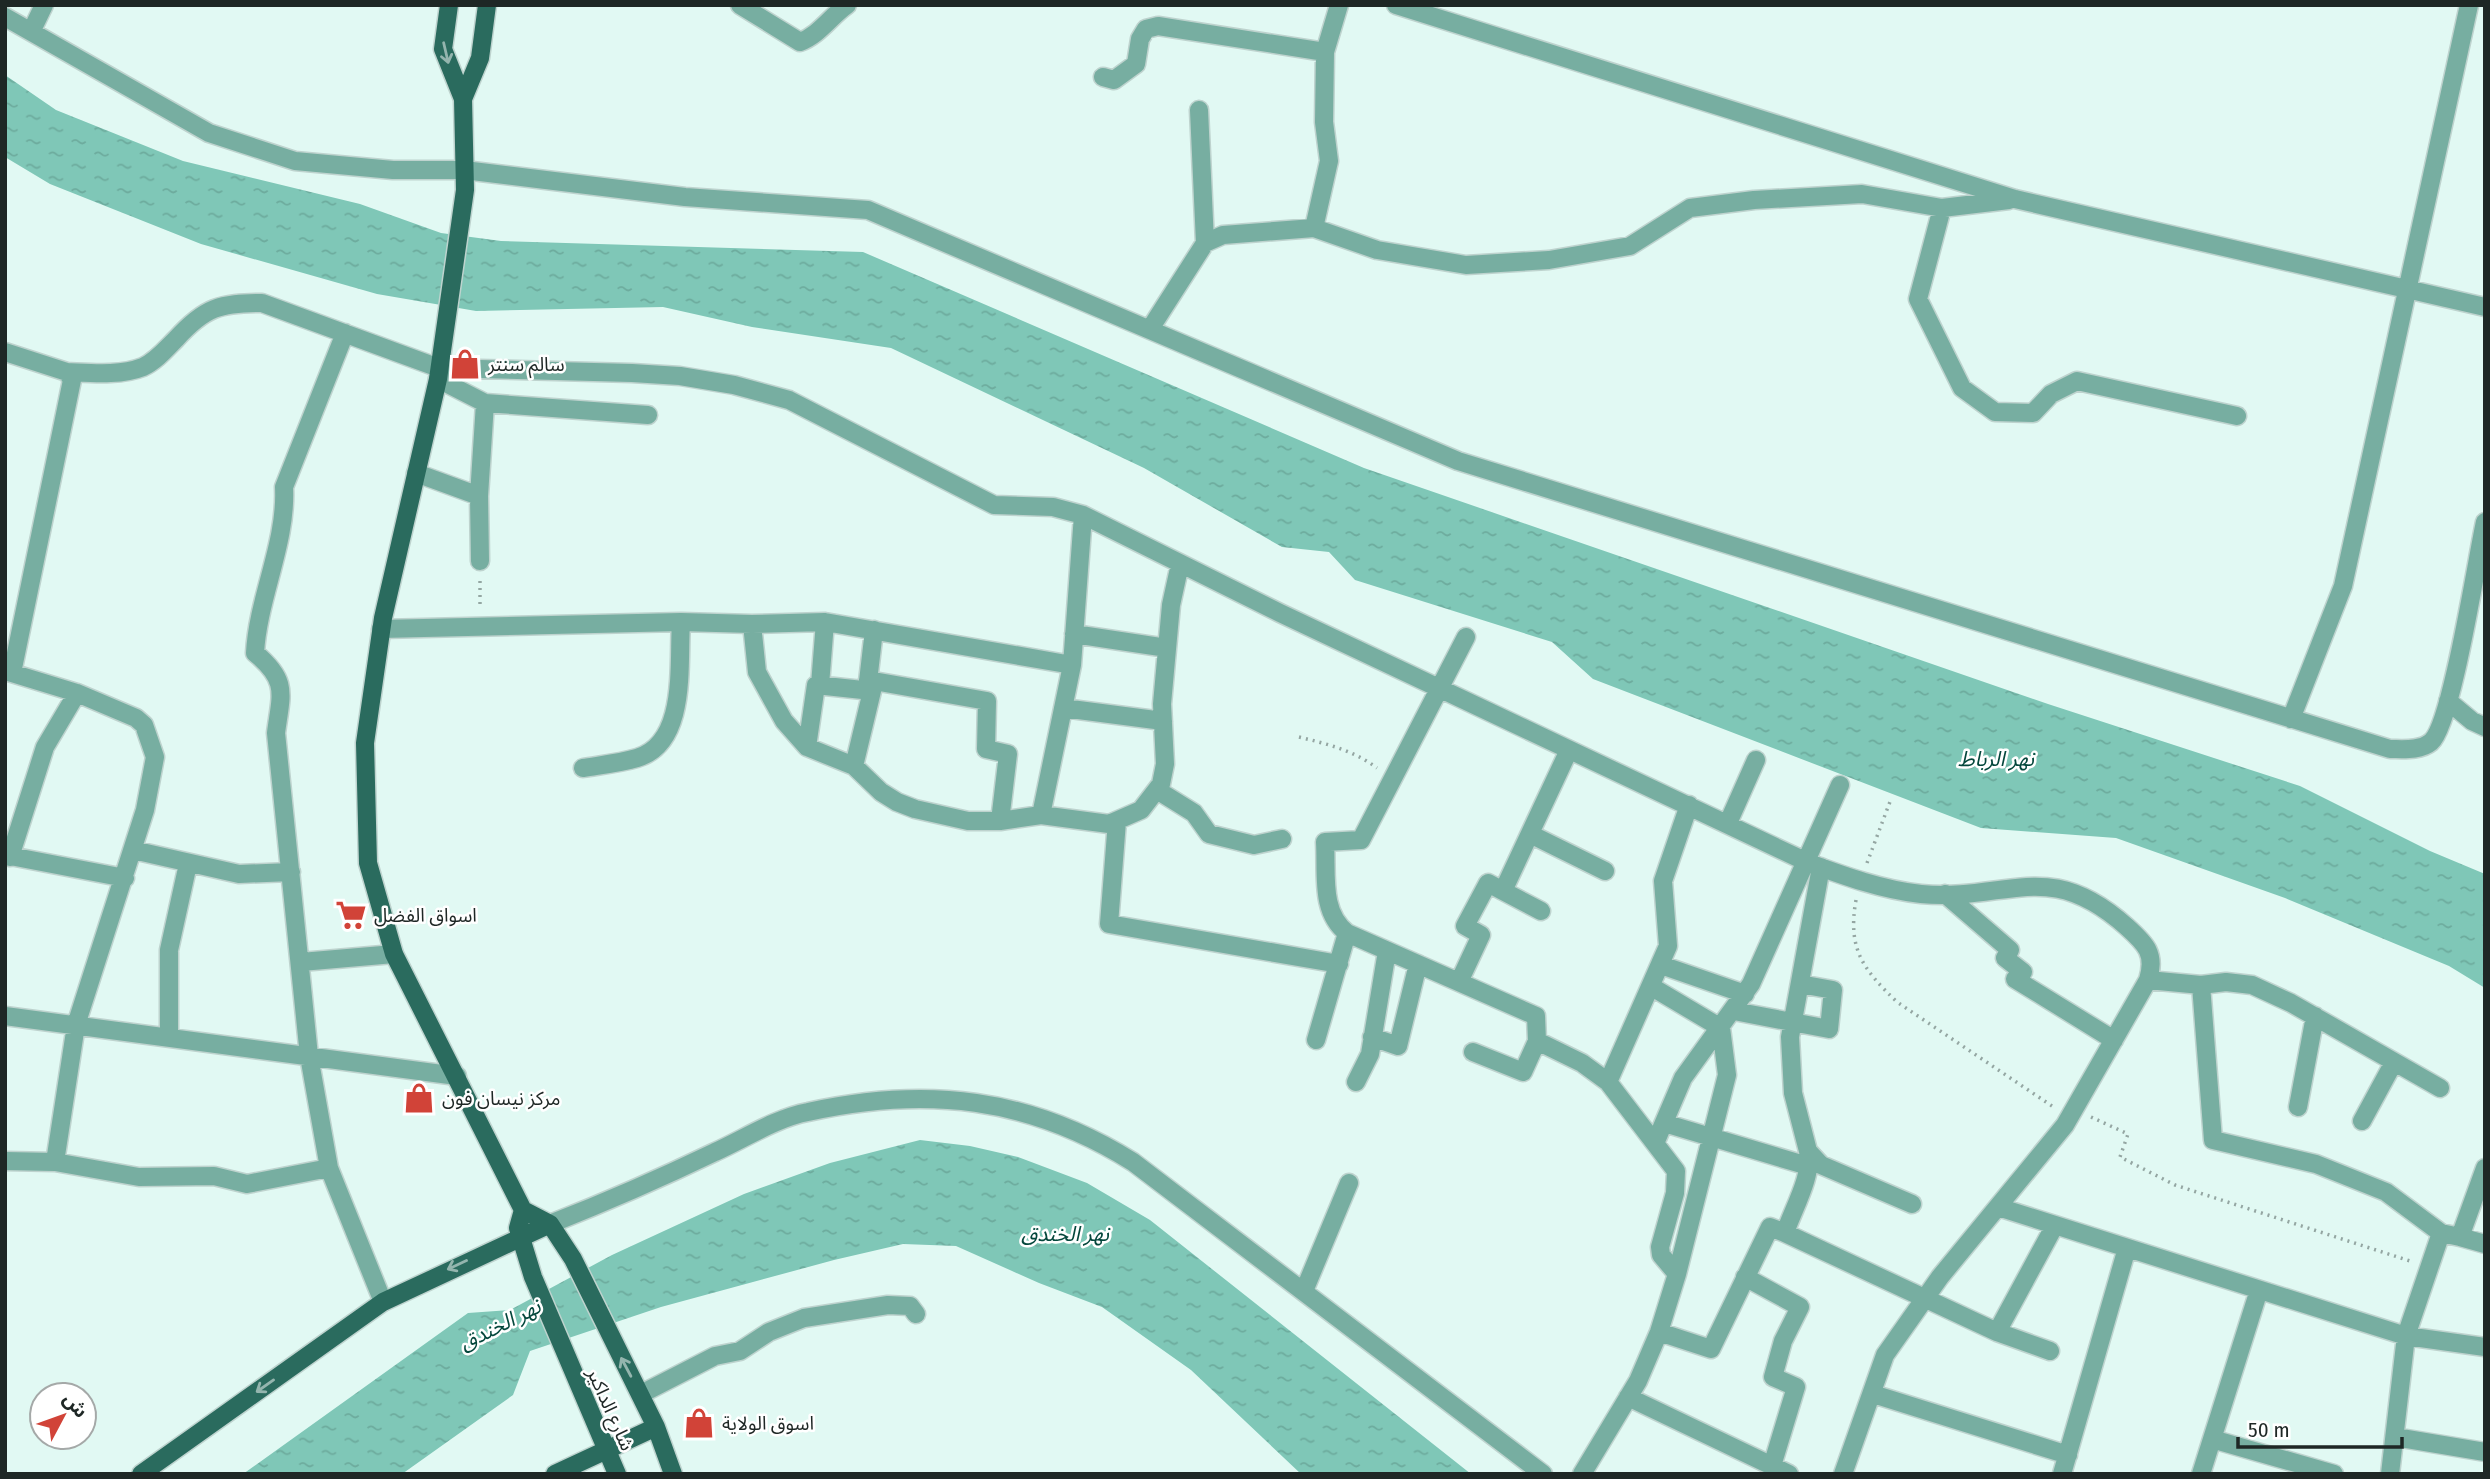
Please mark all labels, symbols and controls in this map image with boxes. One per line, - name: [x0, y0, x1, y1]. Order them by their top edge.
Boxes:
- one-way arrow: [440, 41, 454, 64]
- shop icon: سالم سنتر: [448, 347, 482, 381]
- place label: سالم سنتر: [487, 353, 565, 379]
- water label: نهر الرباط: [1958, 746, 2035, 772]
- supermarket icon: اسواق الفضل: [334, 898, 368, 932]
- place label: اسواق الفضل: [374, 904, 477, 927]
- shop icon: مركز نيسان فون: [402, 1081, 436, 1115]
- place label: مركز نيسان فون: [442, 1087, 560, 1110]
- water label: نهر الخندق: [1021, 1221, 1110, 1247]
- one-way arrow: [447, 1259, 469, 1272]
- water label: نهر الخندق: [455, 1293, 546, 1357]
- one-way arrow: [618, 1357, 632, 1378]
- street label: شارع الداكير: [580, 1363, 639, 1455]
- one-way arrow: [256, 1379, 275, 1393]
- north arrow: [28, 1381, 98, 1451]
- text: ش: [58, 1388, 93, 1423]
- shop icon: اسوق الولاية: [682, 1406, 716, 1440]
- scale bar: [2238, 1406, 2402, 1450]
- place label: اسوق الولاية: [722, 1412, 814, 1435]
- text: 50 m: [2248, 1417, 2290, 1443]

